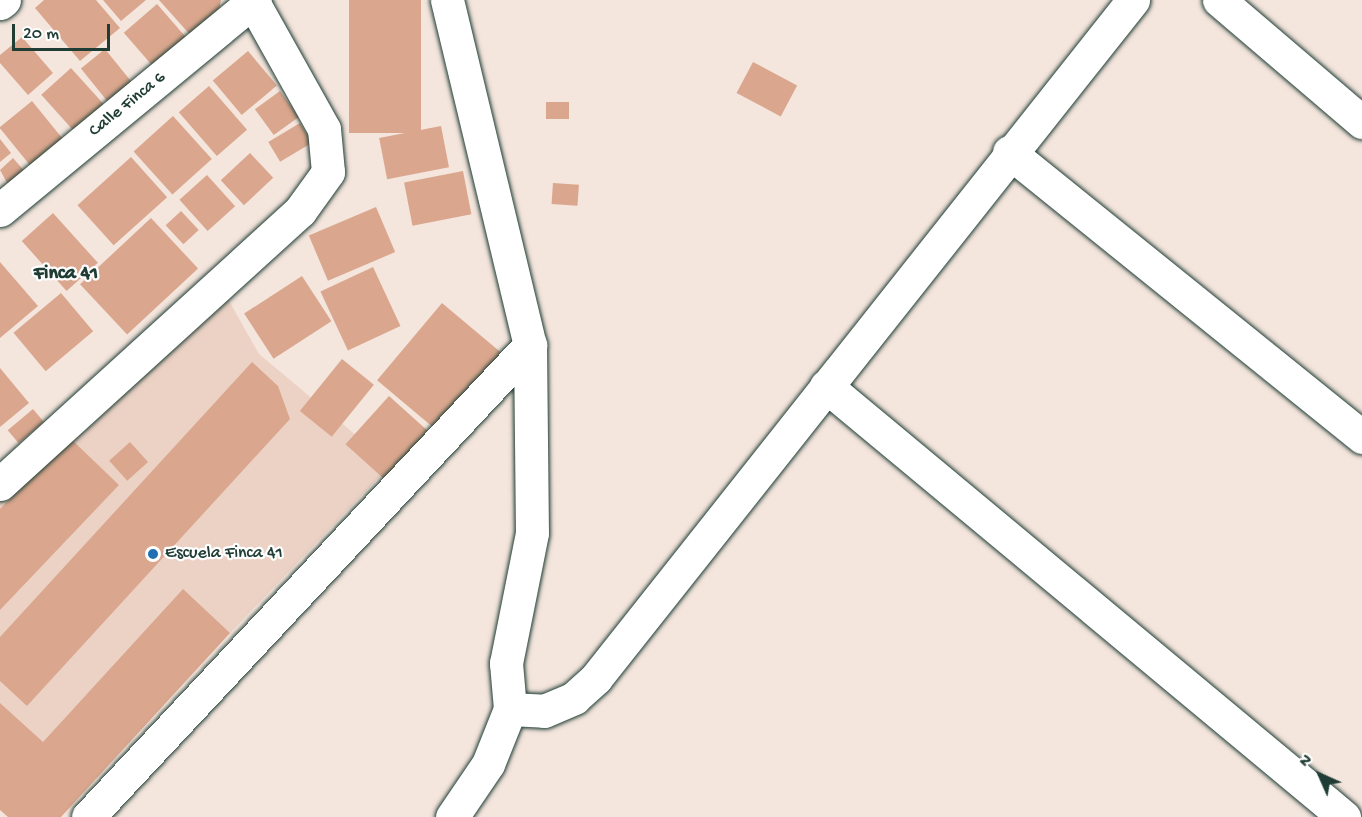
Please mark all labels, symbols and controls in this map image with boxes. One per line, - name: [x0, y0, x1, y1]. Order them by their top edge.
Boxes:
- scale bar: [15, 12, 112, 50]
- text: 20 m: [23, 24, 59, 45]
- street label: Calle Finca 6: [85, 68, 171, 142]
- district label: Finca 41: [34, 262, 98, 286]
- place label: Escuela Finca 41: [165, 543, 283, 565]
- marker: Escuela Finca 41: [146, 547, 160, 561]
- north arrow: [1290, 745, 1350, 805]
- text: N: [1296, 752, 1317, 772]

